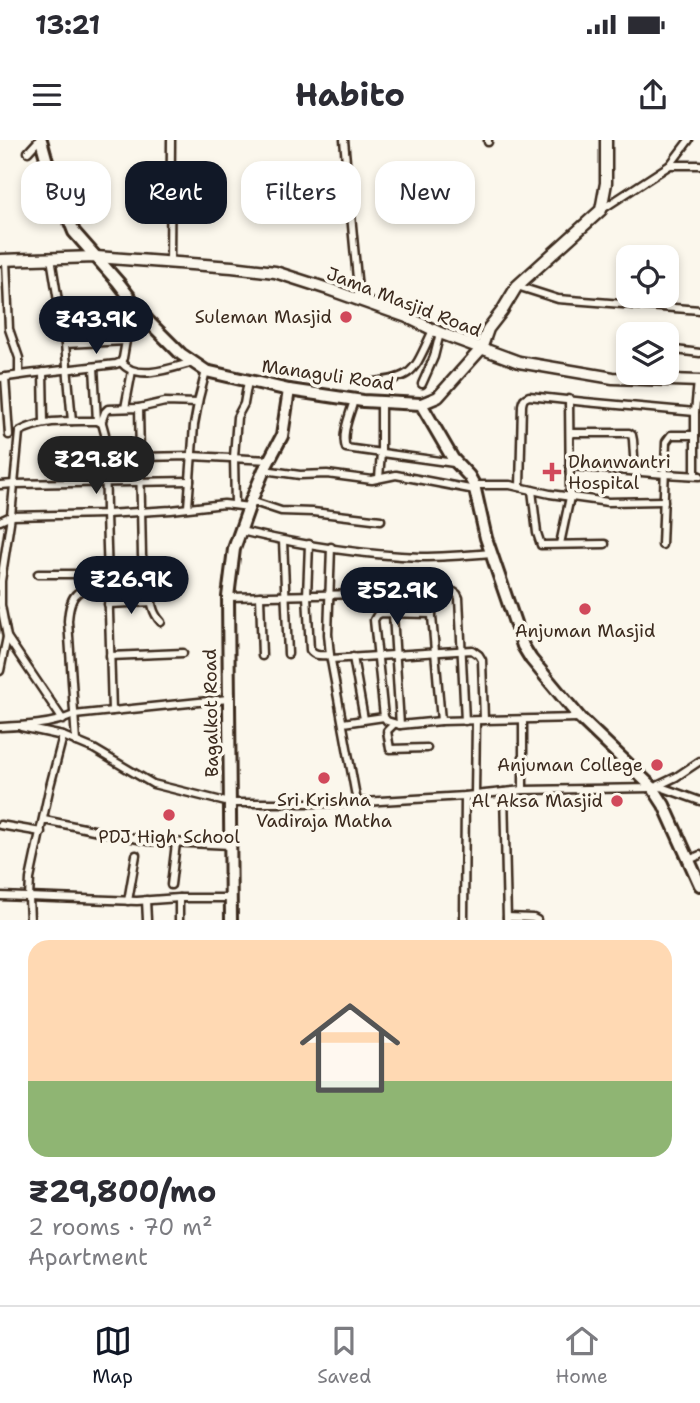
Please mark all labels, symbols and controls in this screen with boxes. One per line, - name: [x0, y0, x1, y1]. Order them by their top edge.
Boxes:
- text: 13:21: [35, 7, 100, 42]
- text: Habito: [295, 73, 405, 116]
- icon: menu: [28, 76, 66, 114]
- icon: share: [634, 76, 672, 114]
- chip: Buy: [21, 161, 111, 224]
- chip: Rent: [125, 161, 227, 224]
- chip: Filters: [241, 161, 361, 224]
- chip: New: [375, 161, 475, 224]
- map controls: [616, 245, 679, 385]
- button: locate: [616, 245, 679, 308]
- street label: Jama Masjid Road: [323, 261, 485, 343]
- pin: ₹43.9K: [39, 296, 153, 356]
- text: ₹43.9K: [55, 304, 137, 334]
- place label: Suleman Masjid: [195, 305, 332, 329]
- marker: Suleman Masjid: [338, 309, 354, 325]
- button: layers: [616, 322, 679, 385]
- street label: Managuli Road: [260, 354, 396, 396]
- pin: ₹29.8K: [39, 436, 153, 496]
- text: ₹29.8K: [53, 444, 139, 474]
- place label: Dhanwantri Hospital: [568, 450, 671, 495]
- marker: Dhanwantri Hospital: [542, 462, 562, 482]
- pin: ₹26.9K: [74, 556, 188, 616]
- text: ₹26.9K: [90, 564, 172, 594]
- pin: ₹52.9K: [340, 568, 454, 627]
- text: ₹52.9K: [356, 575, 438, 605]
- marker: Anjuman Masjid: [577, 601, 593, 617]
- place label: Anjuman Masjid: [515, 619, 655, 643]
- street label: Bagalkot Road: [198, 649, 224, 777]
- place label: Anjuman College: [497, 753, 643, 777]
- marker: Anjuman College: [649, 757, 665, 773]
- marker: Sri Krishna Vadiraja Matha: [316, 770, 332, 786]
- place label: Sri Krishna Vadiraja Matha: [256, 788, 392, 833]
- place label: Al Aksa Masjid: [471, 789, 603, 813]
- marker: Al Aksa Masjid: [609, 793, 625, 809]
- marker: PDJ High School: [161, 807, 177, 823]
- place label: PDJ High School: [98, 825, 240, 849]
- icon: home: [287, 985, 413, 1111]
- text: ₹29,800/mo: [28, 1171, 217, 1212]
- text: 2 rooms · 70 m²: [28, 1212, 213, 1242]
- text: Apartment: [28, 1242, 148, 1272]
- tab: Map: [92, 1322, 133, 1389]
- tab: Saved: [317, 1322, 371, 1389]
- tab: Home: [556, 1322, 608, 1389]

